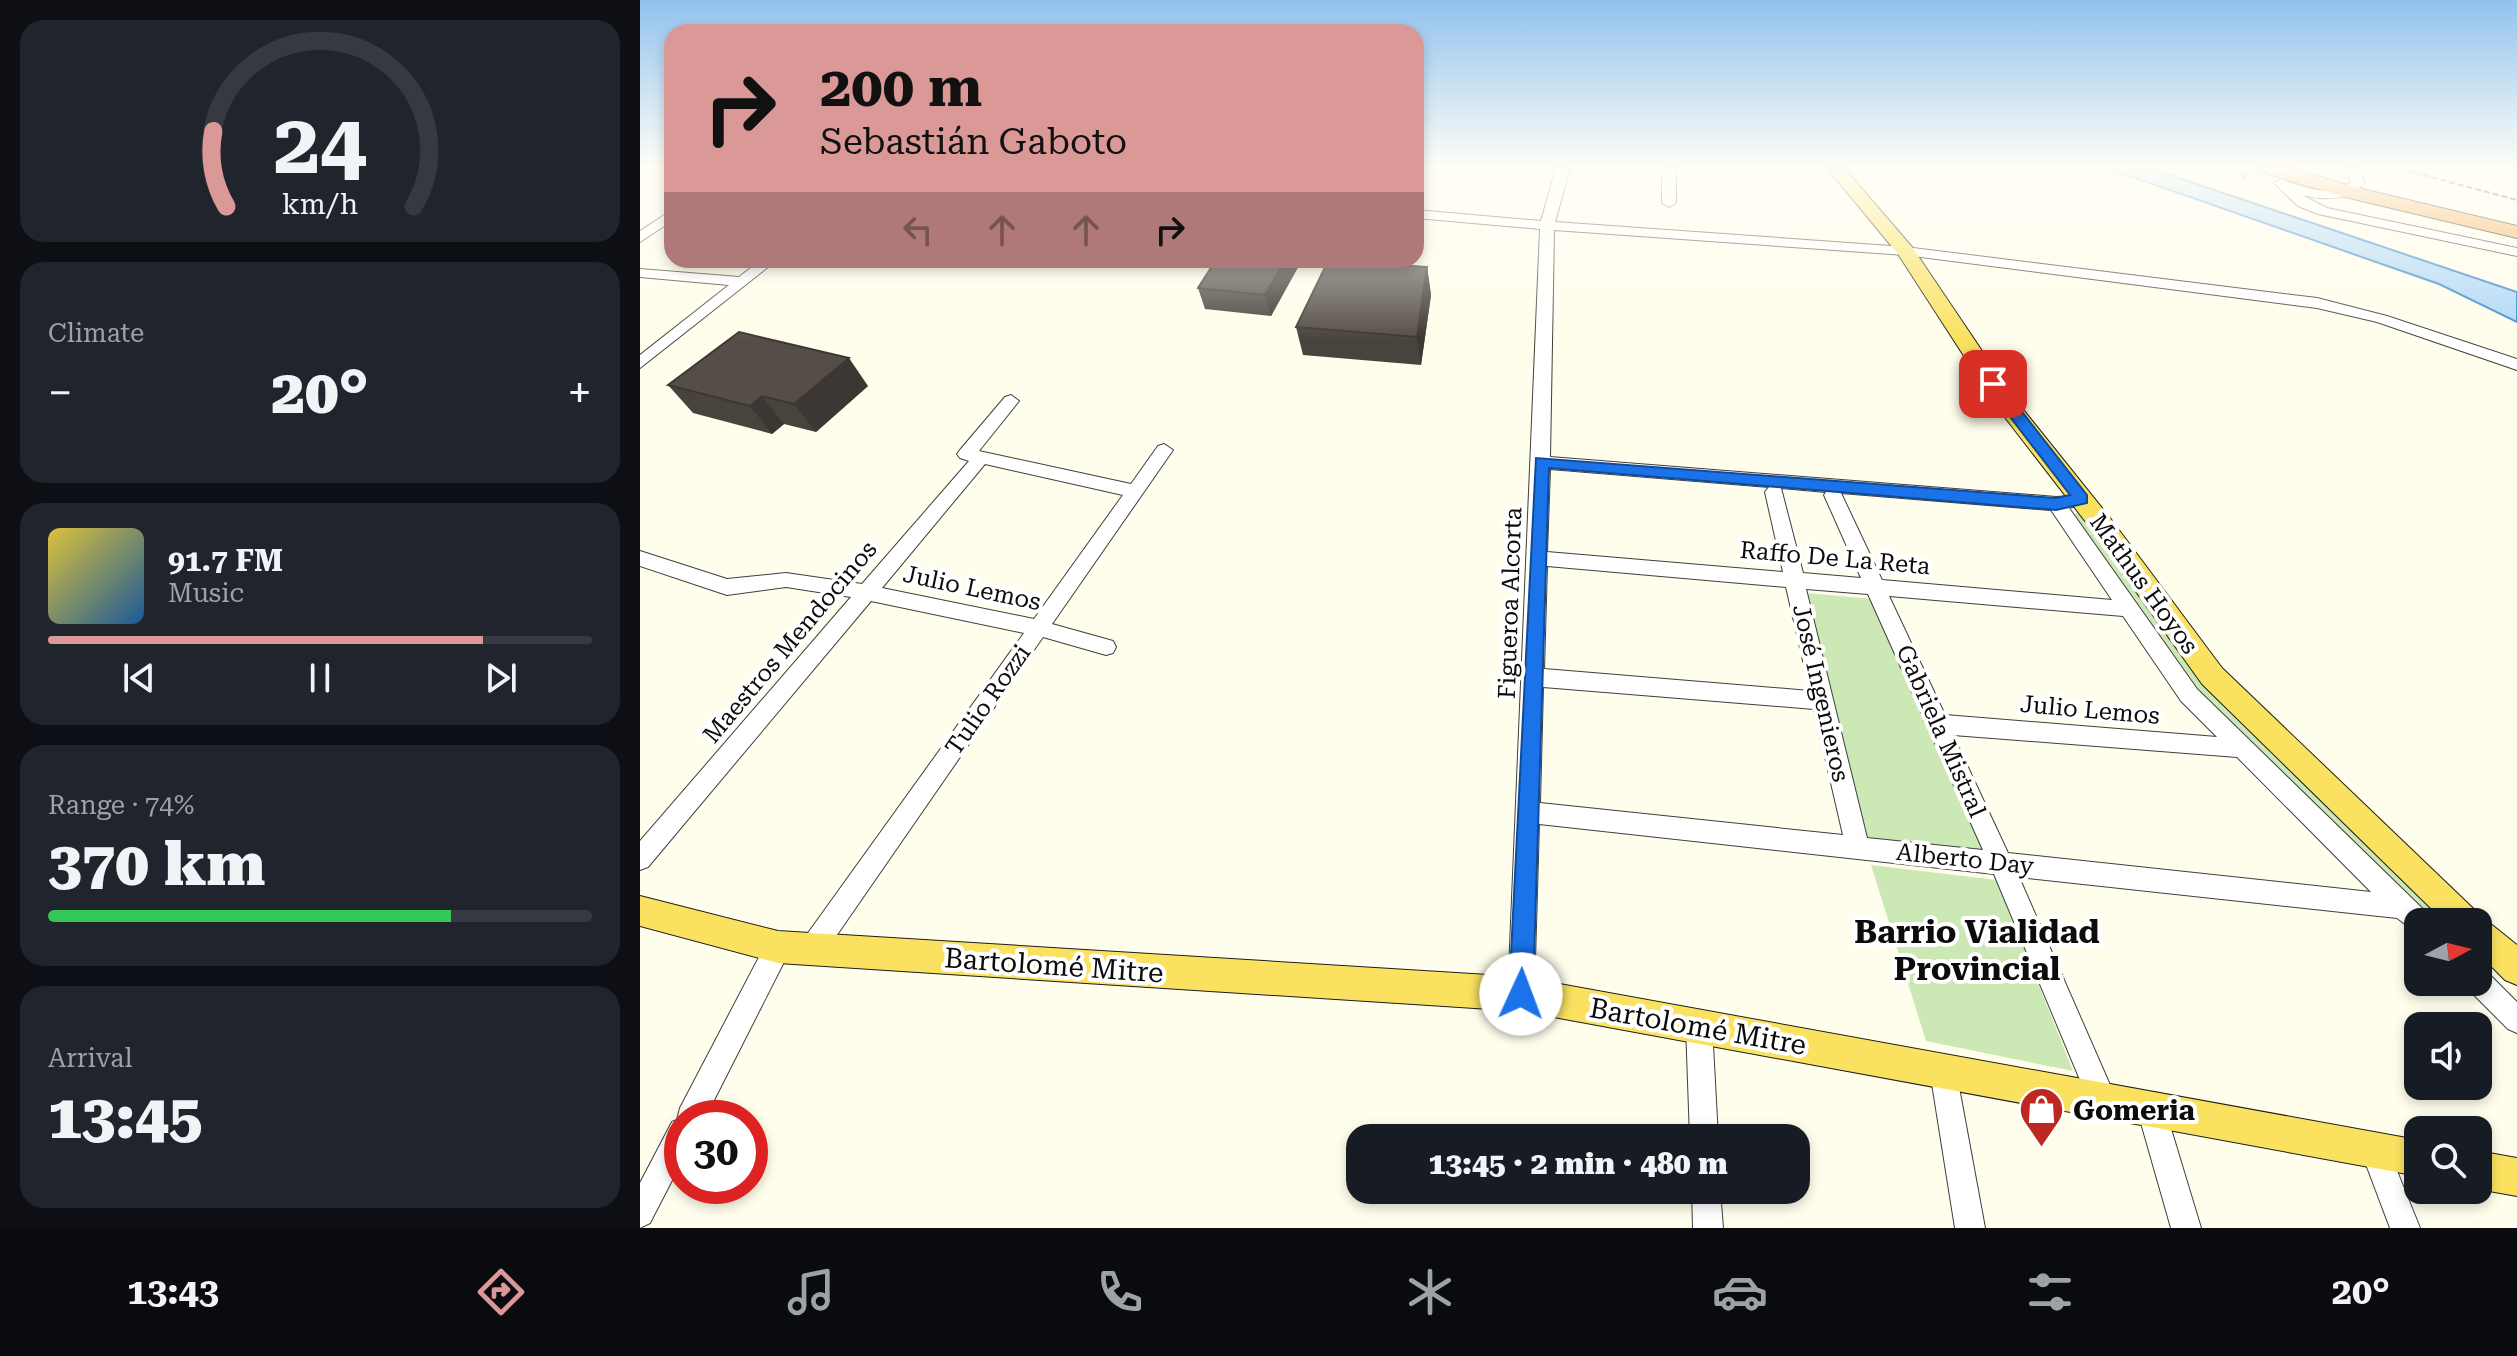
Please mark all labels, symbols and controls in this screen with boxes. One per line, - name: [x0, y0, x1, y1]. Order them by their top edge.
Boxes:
- text: 200 m: [820, 54, 982, 120]
- icon: right: [688, 56, 792, 160]
- text: 24: [273, 95, 367, 192]
- text: Sebastián Gaboto: [820, 121, 1127, 163]
- text: km/h: [282, 187, 358, 221]
- icon: left: [896, 208, 940, 252]
- icon: ahead: [980, 208, 1024, 252]
- icon: ahead: [1064, 208, 1108, 252]
- icon: right: [1148, 208, 1192, 252]
- text: Climate: [48, 318, 144, 348]
- pin: [1959, 350, 2027, 418]
- text: 20°: [271, 357, 369, 428]
- icon: arrive: [1971, 362, 2015, 406]
- text: −: [48, 367, 73, 419]
- text: +: [567, 367, 592, 419]
- street label: Figueroa Alcorta: [1493, 507, 1527, 699]
- street label: Mathus Hoyos: [2084, 509, 2204, 659]
- street label: Maestros Mendocinos: [697, 535, 883, 749]
- street label: Raffo De La Reta: [1739, 536, 1931, 580]
- text: 91.7 FM: [168, 543, 283, 578]
- street label: Julio Lemos: [901, 560, 1043, 616]
- text: Music: [168, 578, 244, 608]
- street label: José Ingenieros: [1787, 602, 1855, 784]
- street label: Tulio Rozzi: [940, 639, 1036, 760]
- street label: Gabriela Mistral: [1890, 641, 1992, 821]
- icon: previous: [117, 656, 161, 700]
- icon: pause: [298, 656, 342, 700]
- icon: next: [479, 656, 523, 700]
- street label: Julio Lemos: [2019, 690, 2161, 730]
- text: Range · 74%: [48, 790, 194, 820]
- text: 370 km: [48, 829, 265, 900]
- street label: Alberto Day: [1895, 838, 2036, 880]
- north arrow: [2404, 908, 2492, 996]
- map controls: [2404, 908, 2492, 1204]
- district label: Barrio Vialidad Provincial: [1854, 913, 2100, 988]
- street label: Bartolomé Mitre: [943, 941, 1165, 990]
- position arrow: [1479, 952, 1563, 1036]
- street label: Bartolomé Mitre: [1587, 991, 1809, 1062]
- button: sound: [2404, 1012, 2492, 1100]
- text: Arrival: [48, 1043, 133, 1073]
- text: 13:45: [48, 1082, 202, 1153]
- shop icon: Gomeria: [2018, 1086, 2066, 1149]
- place label: Gomeria: [2073, 1094, 2196, 1127]
- speed limit sign: 30: [664, 1100, 768, 1204]
- button: search: [2404, 1116, 2492, 1204]
- text: 13:45 · 2 min · 480 m: [1428, 1146, 1728, 1181]
- icon: directions: [473, 1264, 529, 1320]
- icon: music: [783, 1264, 839, 1320]
- icon: phone: [1092, 1264, 1148, 1320]
- icon: climate: [1402, 1264, 1458, 1320]
- icon: car: [1712, 1264, 1768, 1320]
- icon: filters: [2022, 1264, 2078, 1320]
- text: 13:43: [127, 1271, 219, 1313]
- text: 20°: [2332, 1271, 2390, 1313]

